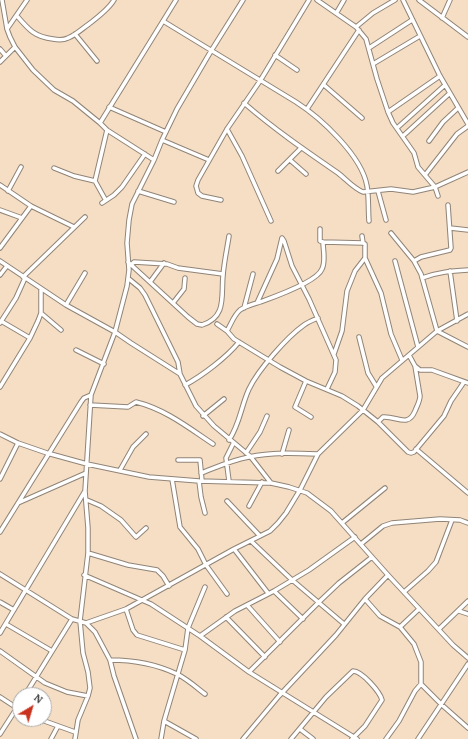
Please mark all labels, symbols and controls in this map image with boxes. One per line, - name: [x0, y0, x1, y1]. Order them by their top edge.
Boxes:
- north arrow: [12, 687, 52, 727]
- text: N: [31, 690, 47, 707]

